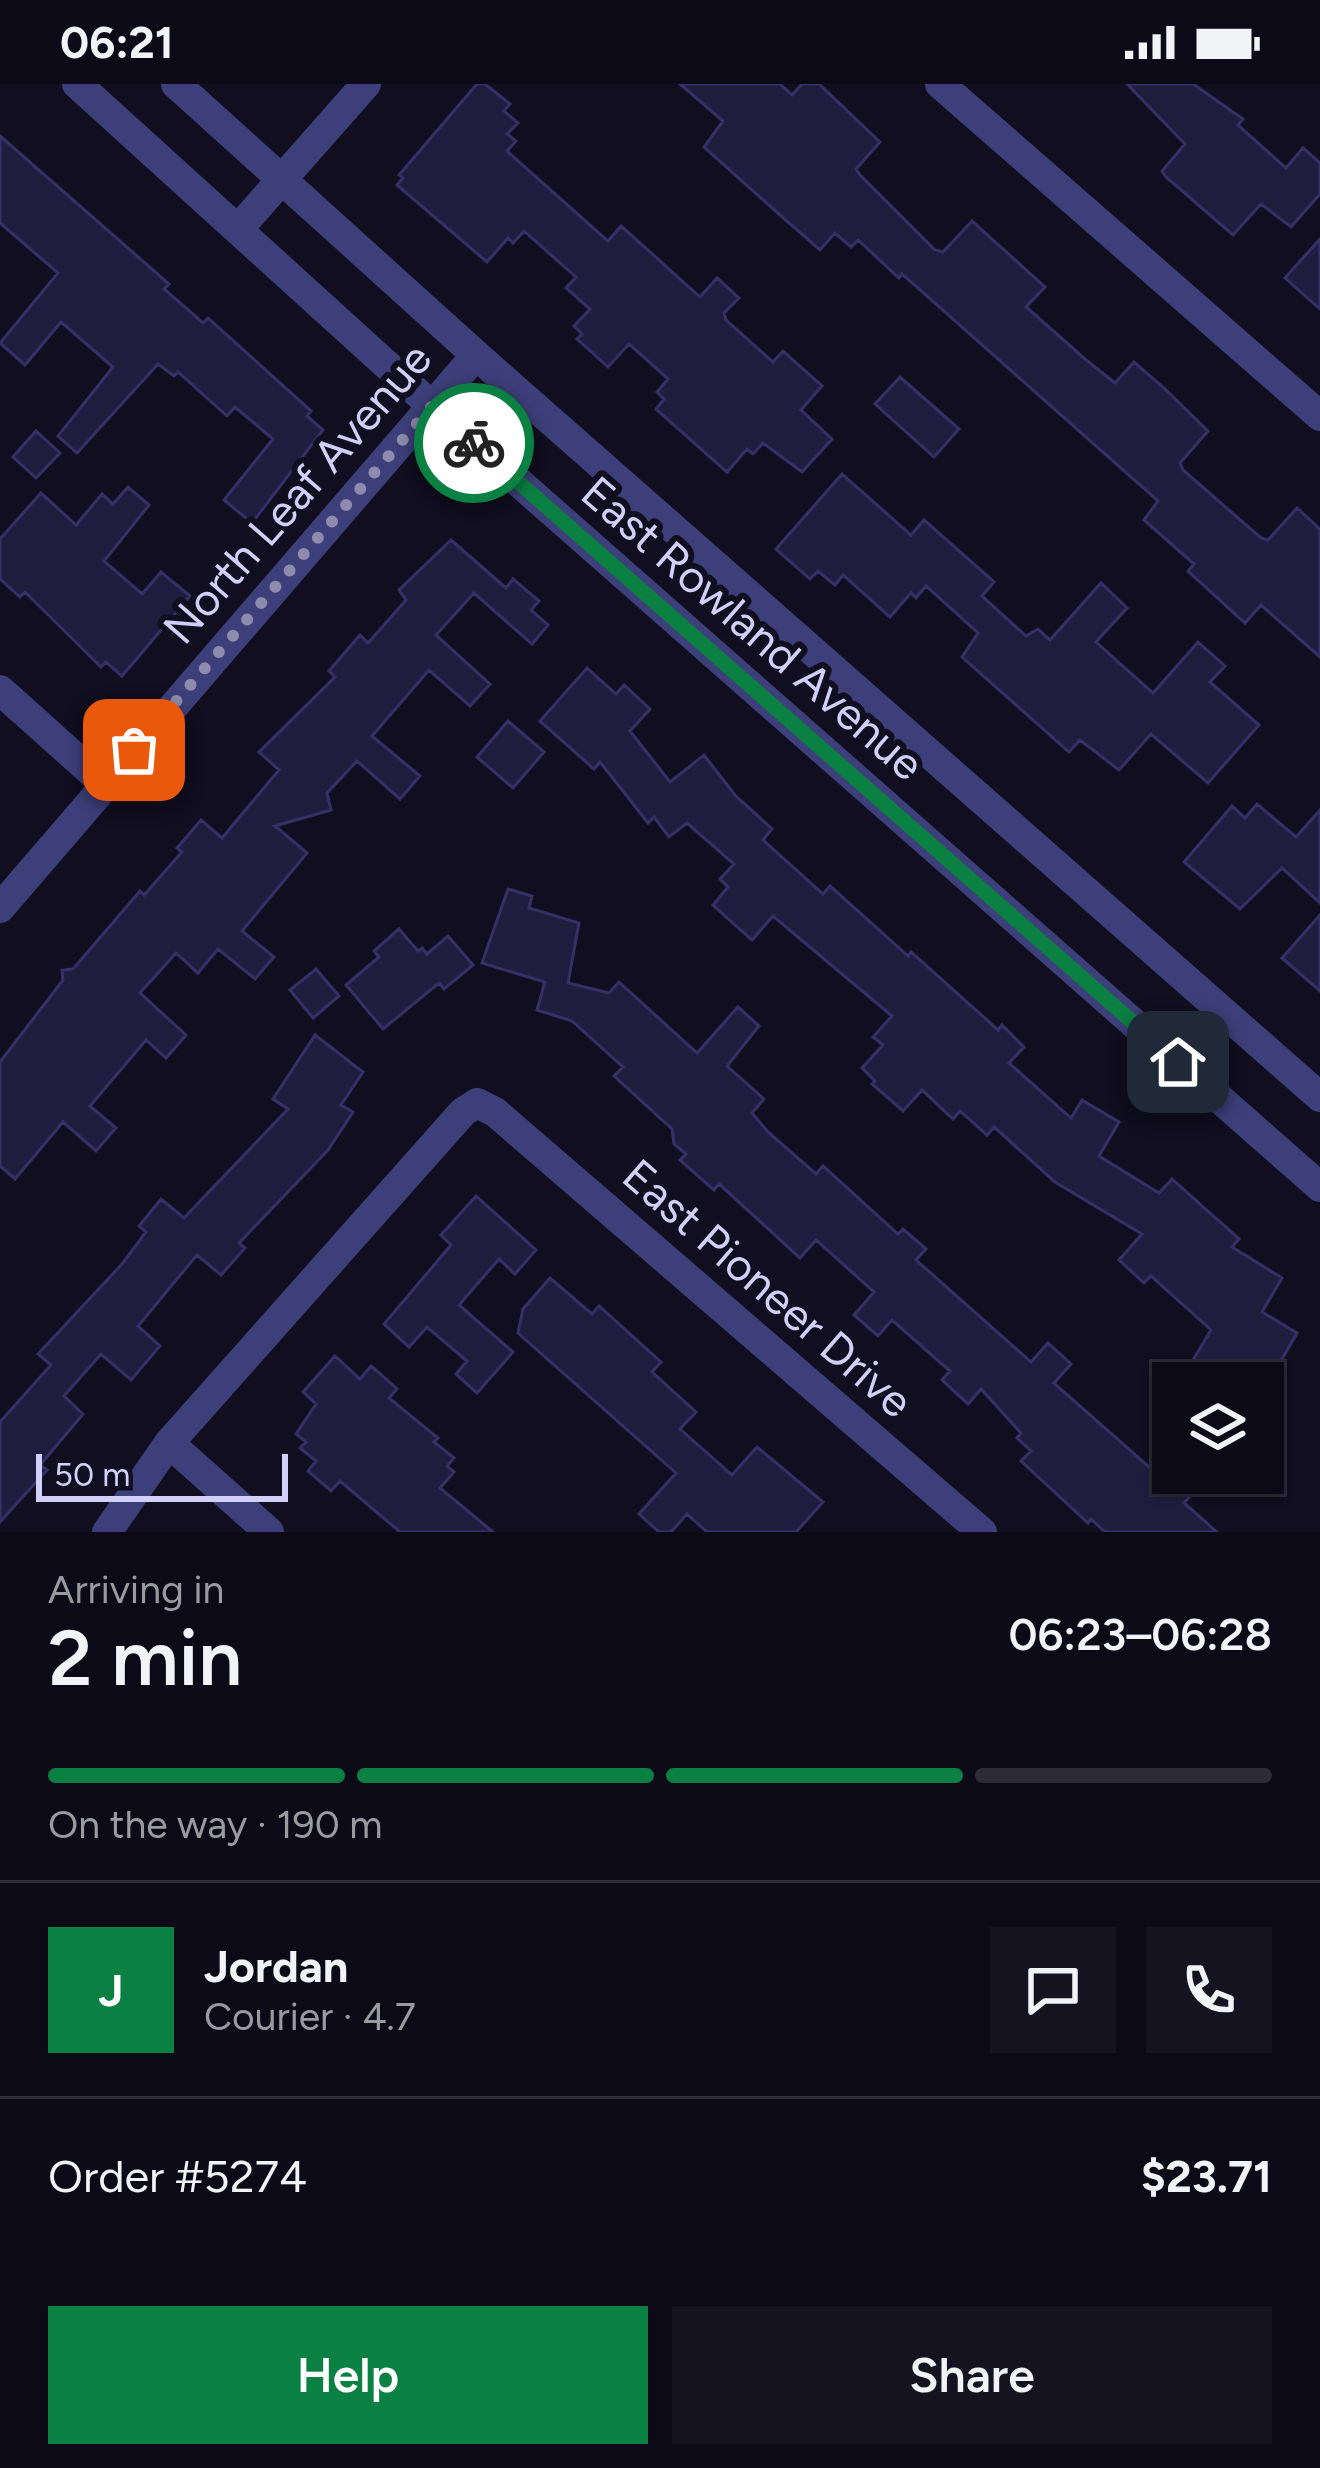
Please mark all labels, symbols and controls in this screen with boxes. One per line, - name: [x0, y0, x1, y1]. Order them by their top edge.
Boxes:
- text: 06:21: [60, 15, 174, 69]
- street label: North Leaf Avenue: [152, 332, 442, 654]
- courier: [414, 383, 534, 503]
- icon: bike: [441, 410, 507, 476]
- street label: East Rowland Avenue: [571, 465, 935, 791]
- pin: [83, 699, 185, 801]
- icon: bag: [101, 717, 167, 783]
- pin: [1127, 1011, 1229, 1113]
- icon: home: [1145, 1029, 1211, 1095]
- street label: East Pioneer Drive: [612, 1148, 924, 1428]
- map controls: [1152, 1362, 1284, 1494]
- button: layers: [1152, 1362, 1284, 1494]
- scale bar: [36, 1448, 288, 1501]
- text: 50 m: [54, 1455, 130, 1494]
- text: Arriving in: [48, 1566, 224, 1613]
- text: 06:23–06:28: [1008, 1607, 1272, 1661]
- text: 2 min: [48, 1611, 242, 1705]
- text: On the way · 190 m: [48, 1801, 383, 1848]
- button: chat: [990, 1927, 1116, 2053]
- button: phone: [1146, 1927, 1272, 2053]
- text: Jordan: [204, 1939, 348, 1993]
- text: J: [99, 1963, 123, 2017]
- text: Courier · 4.7: [204, 1993, 416, 2040]
- text: Order #5274: [48, 2149, 307, 2203]
- text: $23.71: [1141, 2149, 1272, 2203]
- button: Help: [48, 2306, 648, 2444]
- button: Share: [672, 2306, 1272, 2444]

